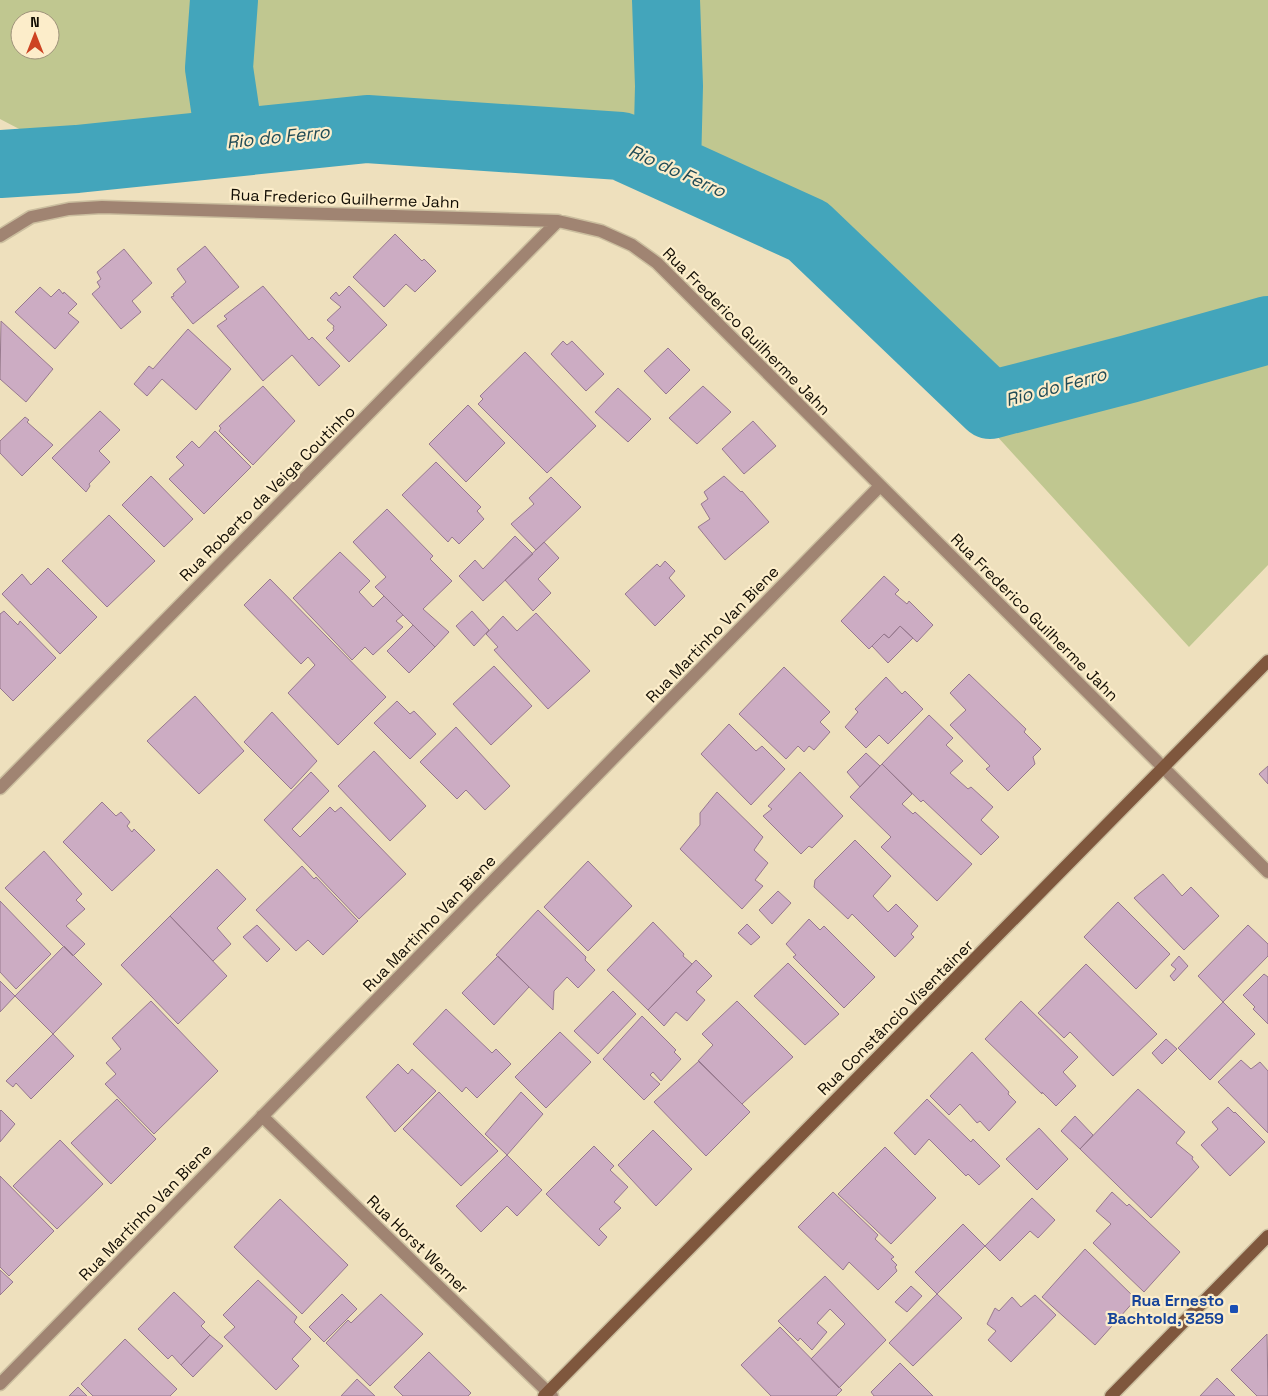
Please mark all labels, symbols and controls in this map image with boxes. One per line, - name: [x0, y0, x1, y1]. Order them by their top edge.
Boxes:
- north arrow: [10, 10, 60, 60]
- text: N: [30, 13, 40, 31]
- water label: Rio do Ferro: [225, 120, 331, 153]
- water label: Rio do Ferro: [625, 139, 730, 202]
- street label: Rua Frederico Guilherme Jahn: [230, 184, 460, 213]
- street label: Rua Frederico Guilherme Jahn: [658, 243, 835, 420]
- water label: Rio do Ferro: [1003, 362, 1110, 411]
- street label: Rua Roberto da Veiga Coutinho: [175, 401, 360, 586]
- street label: Rua Frederico Guilherme Jahn: [946, 529, 1123, 706]
- street label: Rua Martinho Van Biene: [641, 561, 783, 707]
- street label: Rua Martinho Van Biene: [358, 850, 500, 996]
- street label: Rua Constâncio Visentainer: [813, 935, 978, 1100]
- street label: Rua Martinho Van Biene: [74, 1139, 216, 1285]
- street label: Rua Horst Werner: [362, 1190, 473, 1298]
- place label: Rua Ernesto Bachtold, 3259: [1107, 1290, 1224, 1329]
- marker: Rua Ernesto Bachtold, 3259: [1228, 1303, 1240, 1315]

